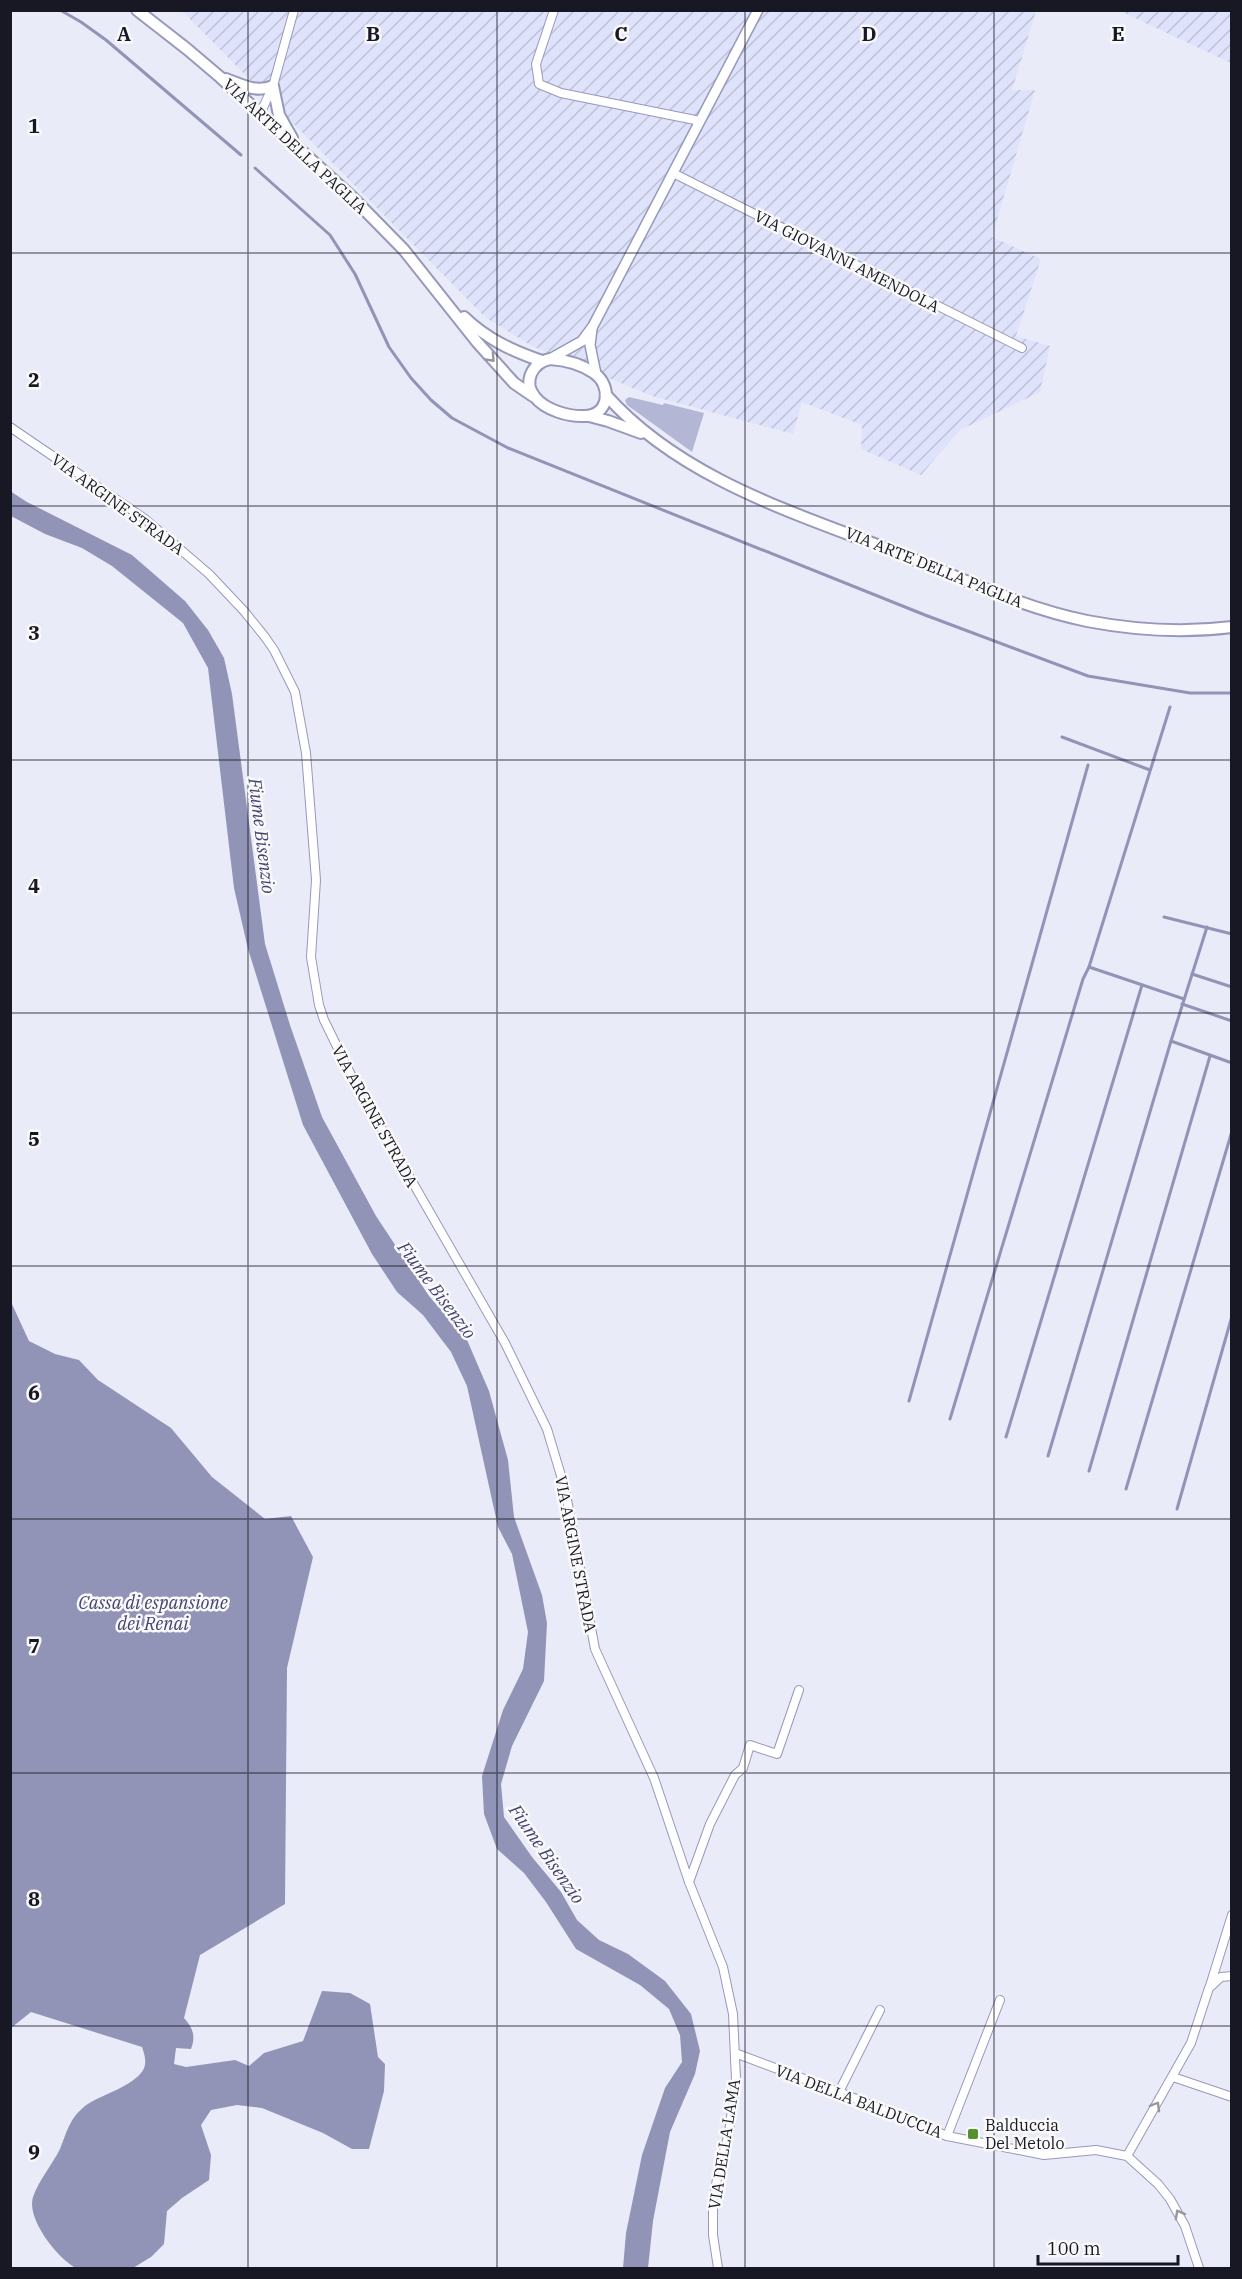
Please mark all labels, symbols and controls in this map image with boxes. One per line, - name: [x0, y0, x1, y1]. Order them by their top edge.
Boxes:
- text: A: [117, 20, 131, 47]
- text: B: [366, 20, 380, 47]
- text: C: [614, 20, 628, 47]
- text: D: [861, 20, 877, 47]
- text: E: [1111, 20, 1125, 47]
- street label: VIA ARTE DELLA PAGLIA: [219, 74, 371, 218]
- text: 1: [28, 112, 40, 139]
- street label: VIA GIOVANNI AMENDOLA: [751, 206, 943, 316]
- one-way arrow: [484, 351, 495, 361]
- text: 2: [28, 366, 40, 393]
- street label: VIA ARGINE STRADA: [48, 449, 188, 559]
- street label: VIA ARTE DELLA PAGLIA: [842, 522, 1026, 612]
- text: 3: [28, 619, 40, 646]
- water label: Fiume Bisenzio: [243, 776, 281, 895]
- text: 4: [28, 872, 40, 899]
- street label: VIA ARGINE STRADA: [328, 1041, 422, 1191]
- text: 5: [28, 1125, 40, 1152]
- water label: Fiume Bisenzio: [392, 1236, 481, 1343]
- text: 6: [28, 1379, 40, 1406]
- street label: VIA ARGINE STRADA: [551, 1474, 601, 1634]
- water label: Cassa di espansione dei Renai: [78, 1591, 228, 1635]
- text: 7: [28, 1632, 40, 1659]
- water label: Fiume Bisenzio: [504, 1799, 590, 1908]
- text: 8: [28, 1885, 40, 1912]
- street label: VIA DELLA BALDUCCIA: [773, 2060, 945, 2142]
- street label: VIA DELLA LAMA: [704, 2077, 744, 2211]
- one-way arrow: [1149, 2102, 1161, 2112]
- place label: Balduccia Del Metolo: [985, 2115, 1064, 2153]
- marker: Balduccia Del Metolo: [966, 2127, 980, 2141]
- text: 9: [28, 2138, 40, 2165]
- one-way arrow: [1175, 2210, 1186, 2220]
- scale bar: [1038, 2228, 1178, 2266]
- text: 100 m: [1047, 2237, 1101, 2260]

